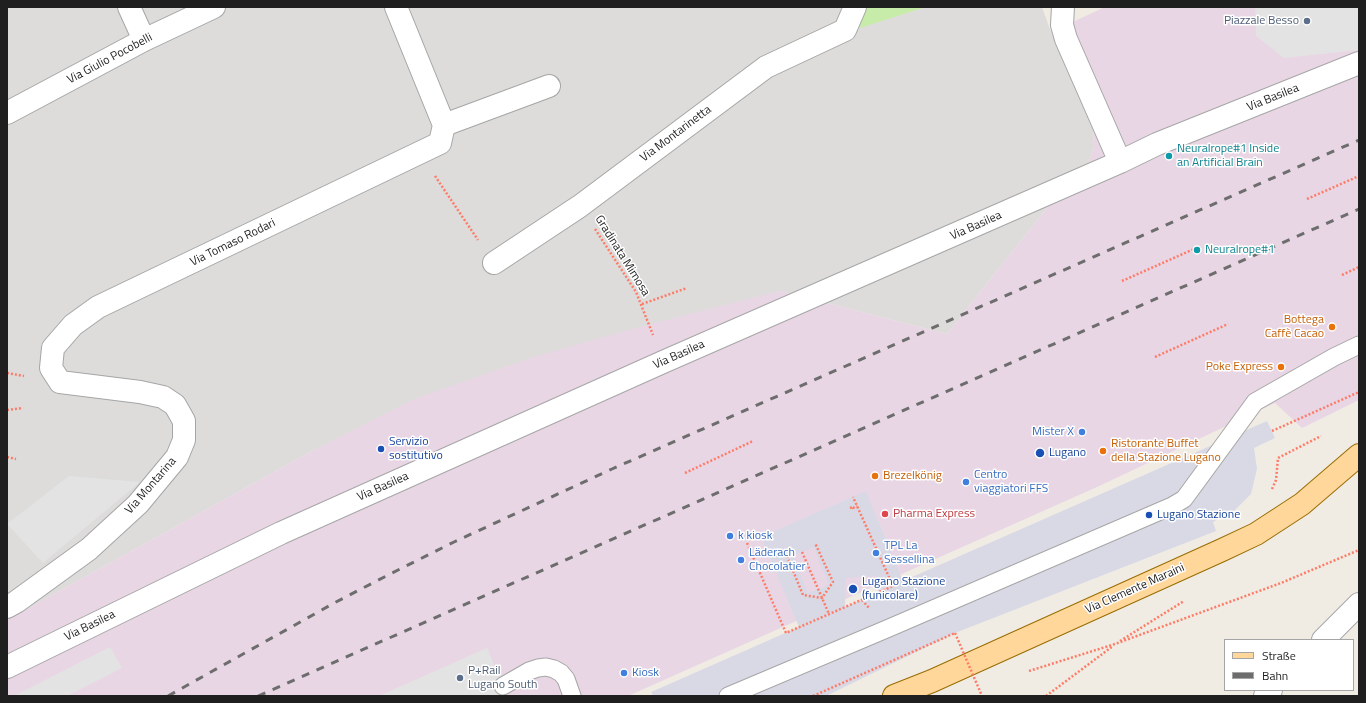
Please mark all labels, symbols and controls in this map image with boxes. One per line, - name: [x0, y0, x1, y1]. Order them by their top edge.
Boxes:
- place label: Piazzale Besso: [1224, 14, 1299, 28]
- marker: Piazzale Besso: [1302, 16, 1312, 26]
- street label: Via Giulio Pocobelli: [65, 30, 155, 88]
- street label: Via Basilea: [1245, 81, 1301, 115]
- street label: Via Montarinetta: [638, 103, 714, 165]
- place label: Neuralrope#1 Inside an Artificial Brain: [1177, 142, 1279, 170]
- marker: Neuralrope#1 Inside an Artificial Brain: [1164, 151, 1174, 161]
- street label: Via Basilea: [948, 208, 1004, 244]
- street label: Gradinata Mimosa: [591, 213, 653, 299]
- street label: Via Tomaso Rodari: [188, 216, 278, 270]
- place label: Neuralrope#1: [1205, 243, 1275, 257]
- marker: Neuralrope#1: [1192, 245, 1202, 255]
- place label: Bottega Caffè Cacao: [1265, 313, 1324, 341]
- marker: Bottega Caffè Cacao: [1327, 322, 1337, 332]
- street label: Via Basilea: [651, 337, 707, 373]
- place label: Poke Express: [1206, 360, 1273, 374]
- marker: Poke Express: [1276, 362, 1286, 372]
- place label: Mister X: [1032, 425, 1074, 439]
- marker: Mister X: [1077, 427, 1087, 437]
- place label: Servizio sostitutivo: [389, 435, 443, 463]
- place label: Ristorante Buffet della Stazione Lugano: [1111, 437, 1221, 465]
- marker: Servizio sostitutivo: [376, 444, 386, 454]
- place label: Lugano: [1049, 446, 1086, 460]
- marker: Ristorante Buffet della Stazione Lugano: [1098, 446, 1108, 456]
- marker: Lugano: [1034, 447, 1046, 459]
- street label: Via Montarina: [122, 455, 180, 517]
- place label: Centro viaggiatori FFS: [974, 468, 1048, 496]
- street label: Via Basilea: [355, 469, 411, 505]
- place label: Brezelkönig: [883, 469, 942, 483]
- marker: Brezelkönig: [870, 471, 880, 481]
- marker: Centro viaggiatori FFS: [961, 477, 971, 487]
- place label: Pharma Express: [893, 507, 975, 521]
- place label: Lugano Stazione: [1157, 508, 1240, 522]
- marker: Pharma Express: [880, 509, 890, 519]
- marker: Lugano Stazione: [1144, 510, 1154, 520]
- place label: k kiosk: [738, 529, 772, 543]
- marker: k kiosk: [725, 531, 735, 541]
- place label: TPL La Sessellina: [884, 539, 934, 567]
- place label: Läderach Chocolatier: [749, 546, 806, 574]
- marker: TPL La Sessellina: [871, 548, 881, 558]
- marker: Läderach Chocolatier: [736, 555, 746, 565]
- street label: Via Clemente Maraini: [1083, 561, 1187, 617]
- place label: Lugano Stazione (funicolare): [862, 575, 945, 603]
- marker: Lugano Stazione (funicolare): [847, 583, 859, 595]
- street label: Via Basilea: [62, 608, 118, 644]
- legend: [1224, 639, 1354, 691]
- text: Straße: [1262, 646, 1296, 665]
- place label: P+Rail Lugano South: [468, 664, 538, 692]
- place label: Kiosk: [632, 666, 659, 680]
- text: Bahn: [1262, 666, 1288, 685]
- marker: Kiosk: [619, 668, 629, 678]
- marker: P+Rail Lugano South: [455, 673, 465, 683]

